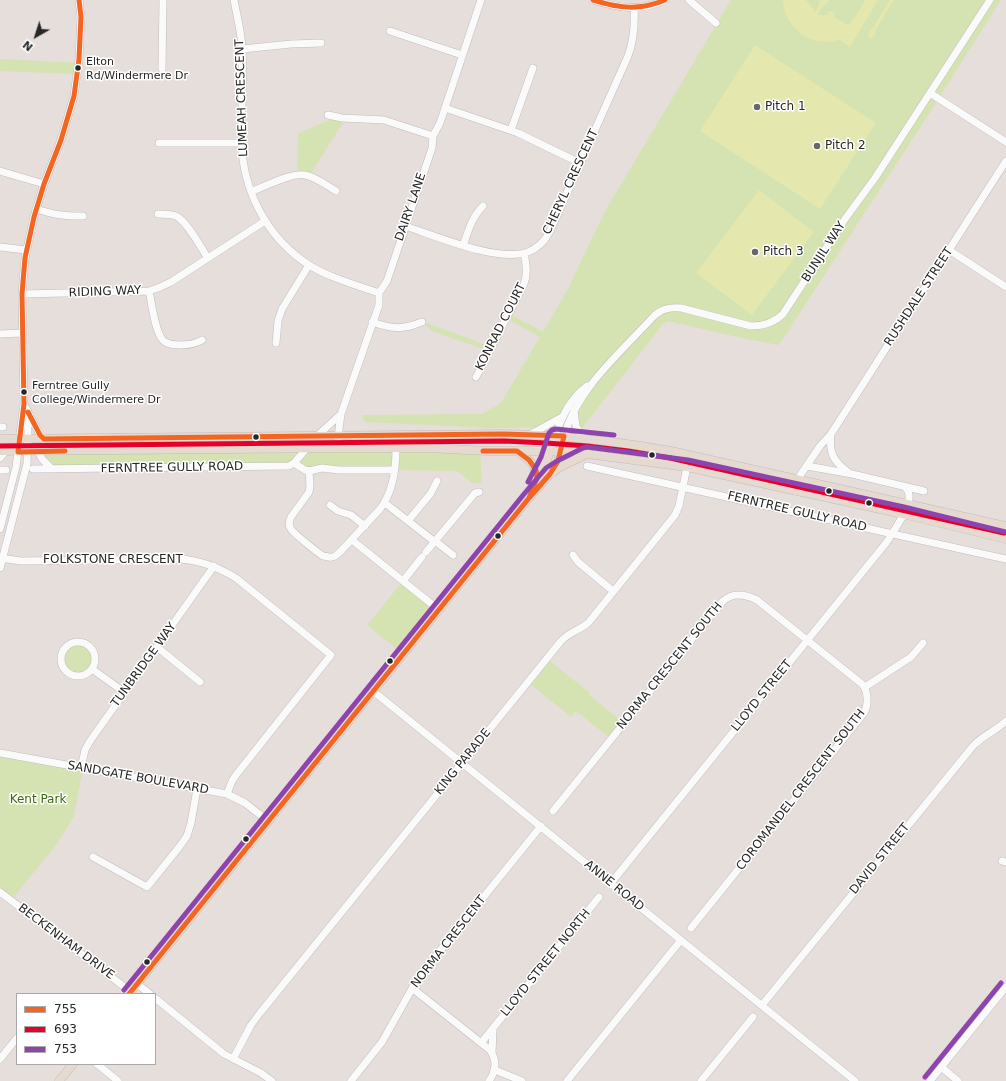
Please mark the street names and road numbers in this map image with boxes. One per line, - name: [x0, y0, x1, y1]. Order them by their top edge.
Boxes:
- street label: LUMEAH CRESCENT: [233, 39, 251, 157]
- street label: CHERYL CRESCENT: [540, 127, 602, 237]
- street label: DAIRY LANE: [393, 171, 429, 243]
- street label: BUNJIL WAY: [799, 219, 849, 285]
- street label: RUSHDALE STREET: [882, 245, 956, 349]
- street label: KONRAD COURT: [473, 281, 529, 373]
- street label: RIDING WAY: [68, 284, 142, 300]
- street label: FERNTREE GULLY ROAD: [101, 460, 243, 476]
- street label: FERNTREE GULLY ROAD: [726, 489, 868, 535]
- street label: FOLKSTONE CRESCENT: [43, 553, 183, 567]
- street label: NORMA CRESCENT SOUTH: [614, 600, 726, 732]
- street label: TUNBRIDGE WAY: [109, 620, 179, 710]
- street label: LLOYD STREET: [729, 657, 795, 735]
- street label: COROMANDEL CRESCENT SOUTH: [734, 707, 868, 873]
- street label: KING PARADE: [432, 726, 494, 798]
- street label: SANDGATE BOULEVARD: [66, 758, 210, 798]
- street label: DAVID STREET: [847, 821, 913, 897]
- street label: ANNE ROAD: [581, 858, 647, 914]
- street label: NORMA CRESCENT: [408, 893, 490, 991]
- street label: BECKENHAM DRIVE: [15, 901, 117, 983]
- street label: LLOYD STREET NORTH: [498, 906, 594, 1020]

